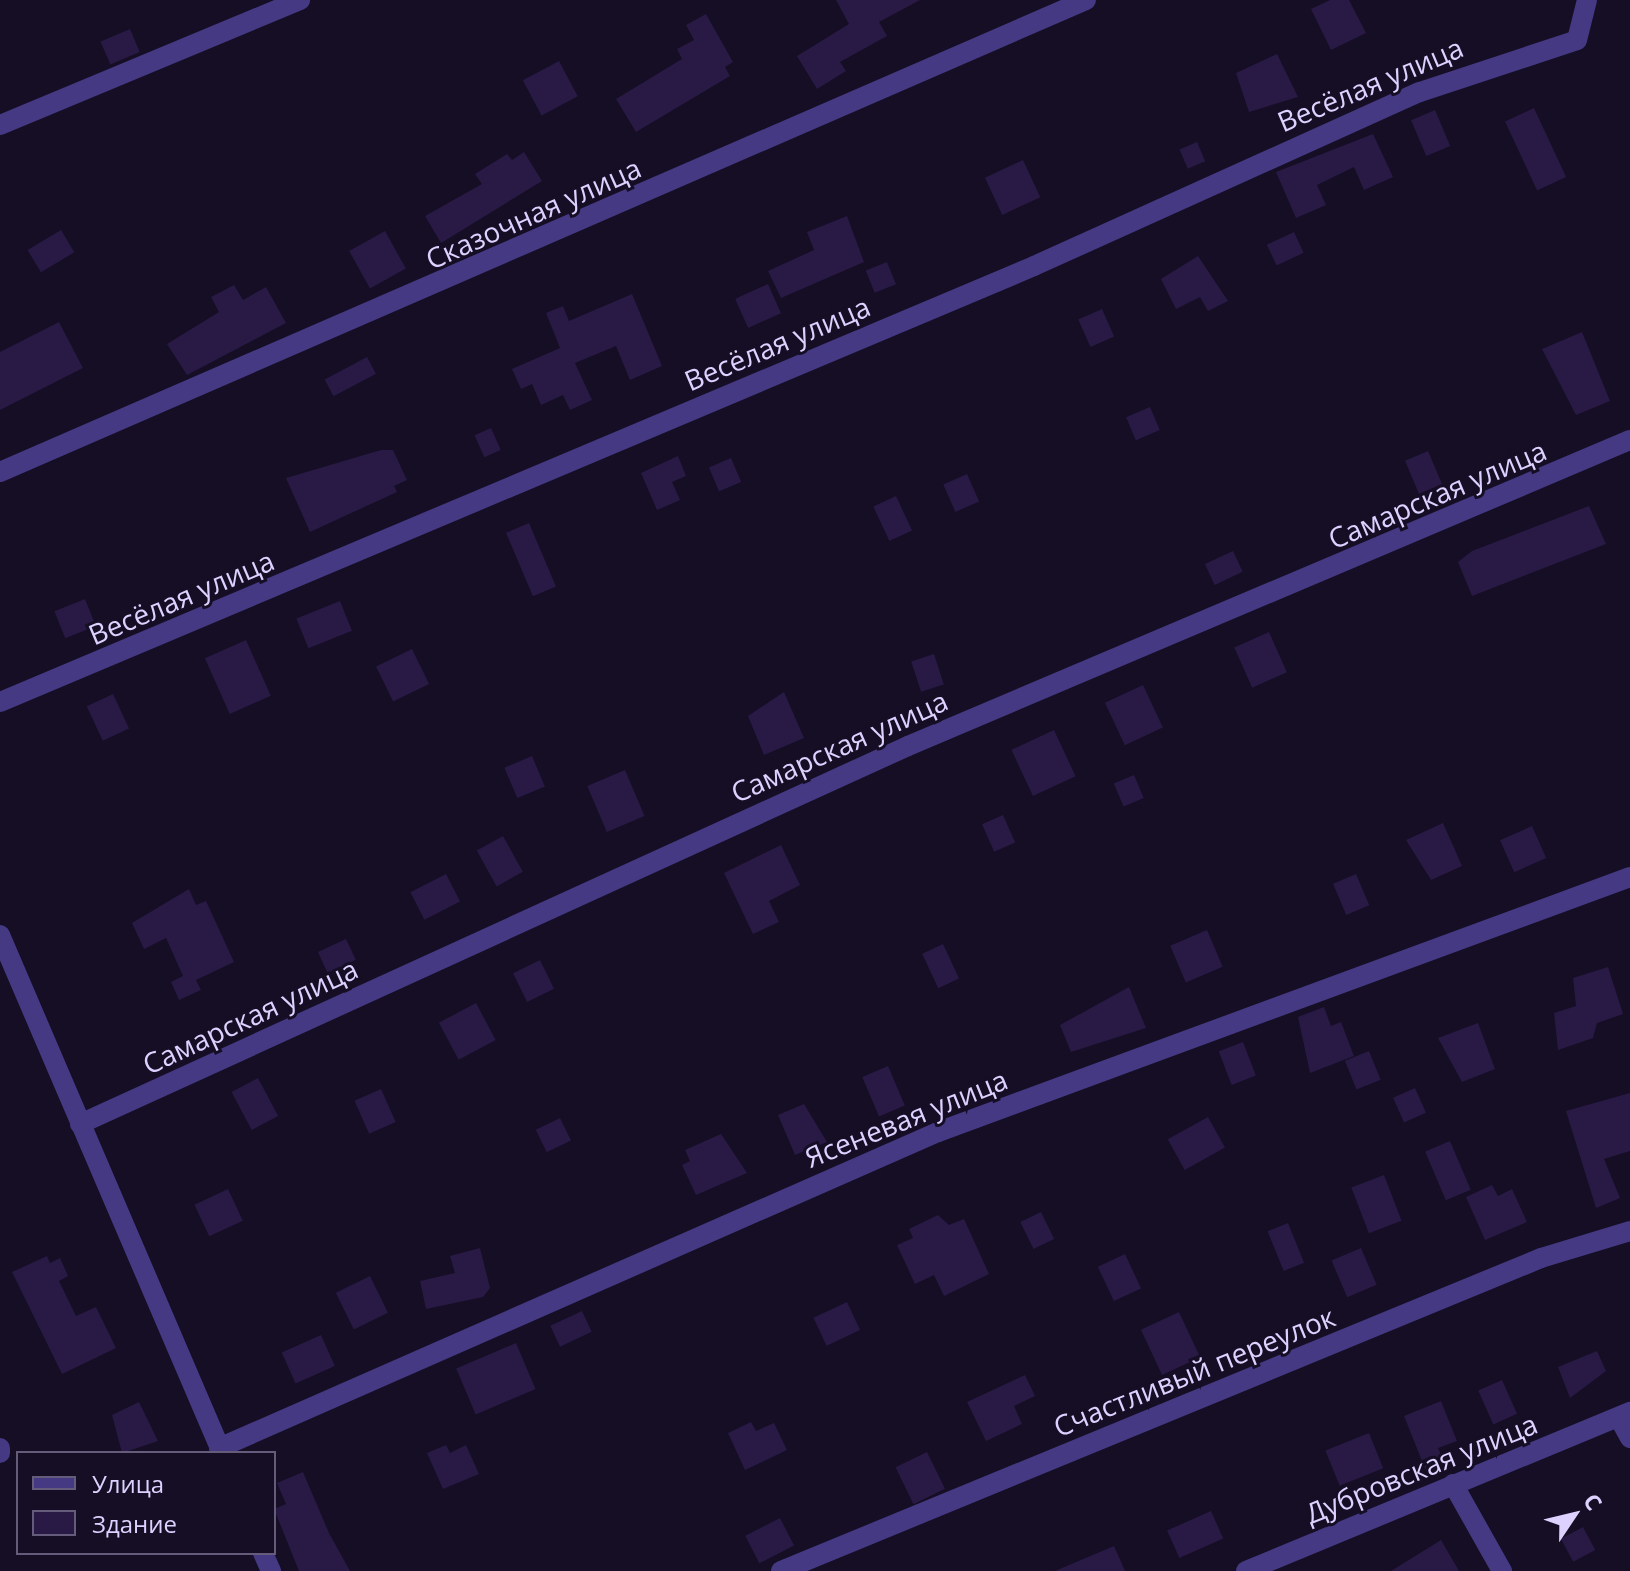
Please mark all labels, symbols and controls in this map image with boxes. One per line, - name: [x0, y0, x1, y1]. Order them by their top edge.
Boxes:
- street label: Весёлая улица: [1272, 30, 1468, 138]
- street label: Сказочная улица: [420, 150, 646, 276]
- street label: Весёлая улица: [679, 289, 875, 397]
- street label: Самарская улица: [1323, 433, 1551, 555]
- street label: Весёлая улица: [83, 543, 279, 651]
- street label: Самарская улица: [725, 683, 953, 809]
- street label: Самарская улица: [137, 951, 363, 1081]
- street label: Ясеневая улица: [800, 1062, 1012, 1174]
- street label: Счастливый переулок: [1048, 1299, 1340, 1443]
- street label: Дубровская улица: [1300, 1406, 1542, 1530]
- legend: [16, 1451, 276, 1555]
- text: Улица: [92, 1467, 164, 1500]
- north arrow: [1534, 1475, 1614, 1555]
- text: С: [1577, 1487, 1610, 1516]
- text: Здание: [92, 1507, 177, 1540]

